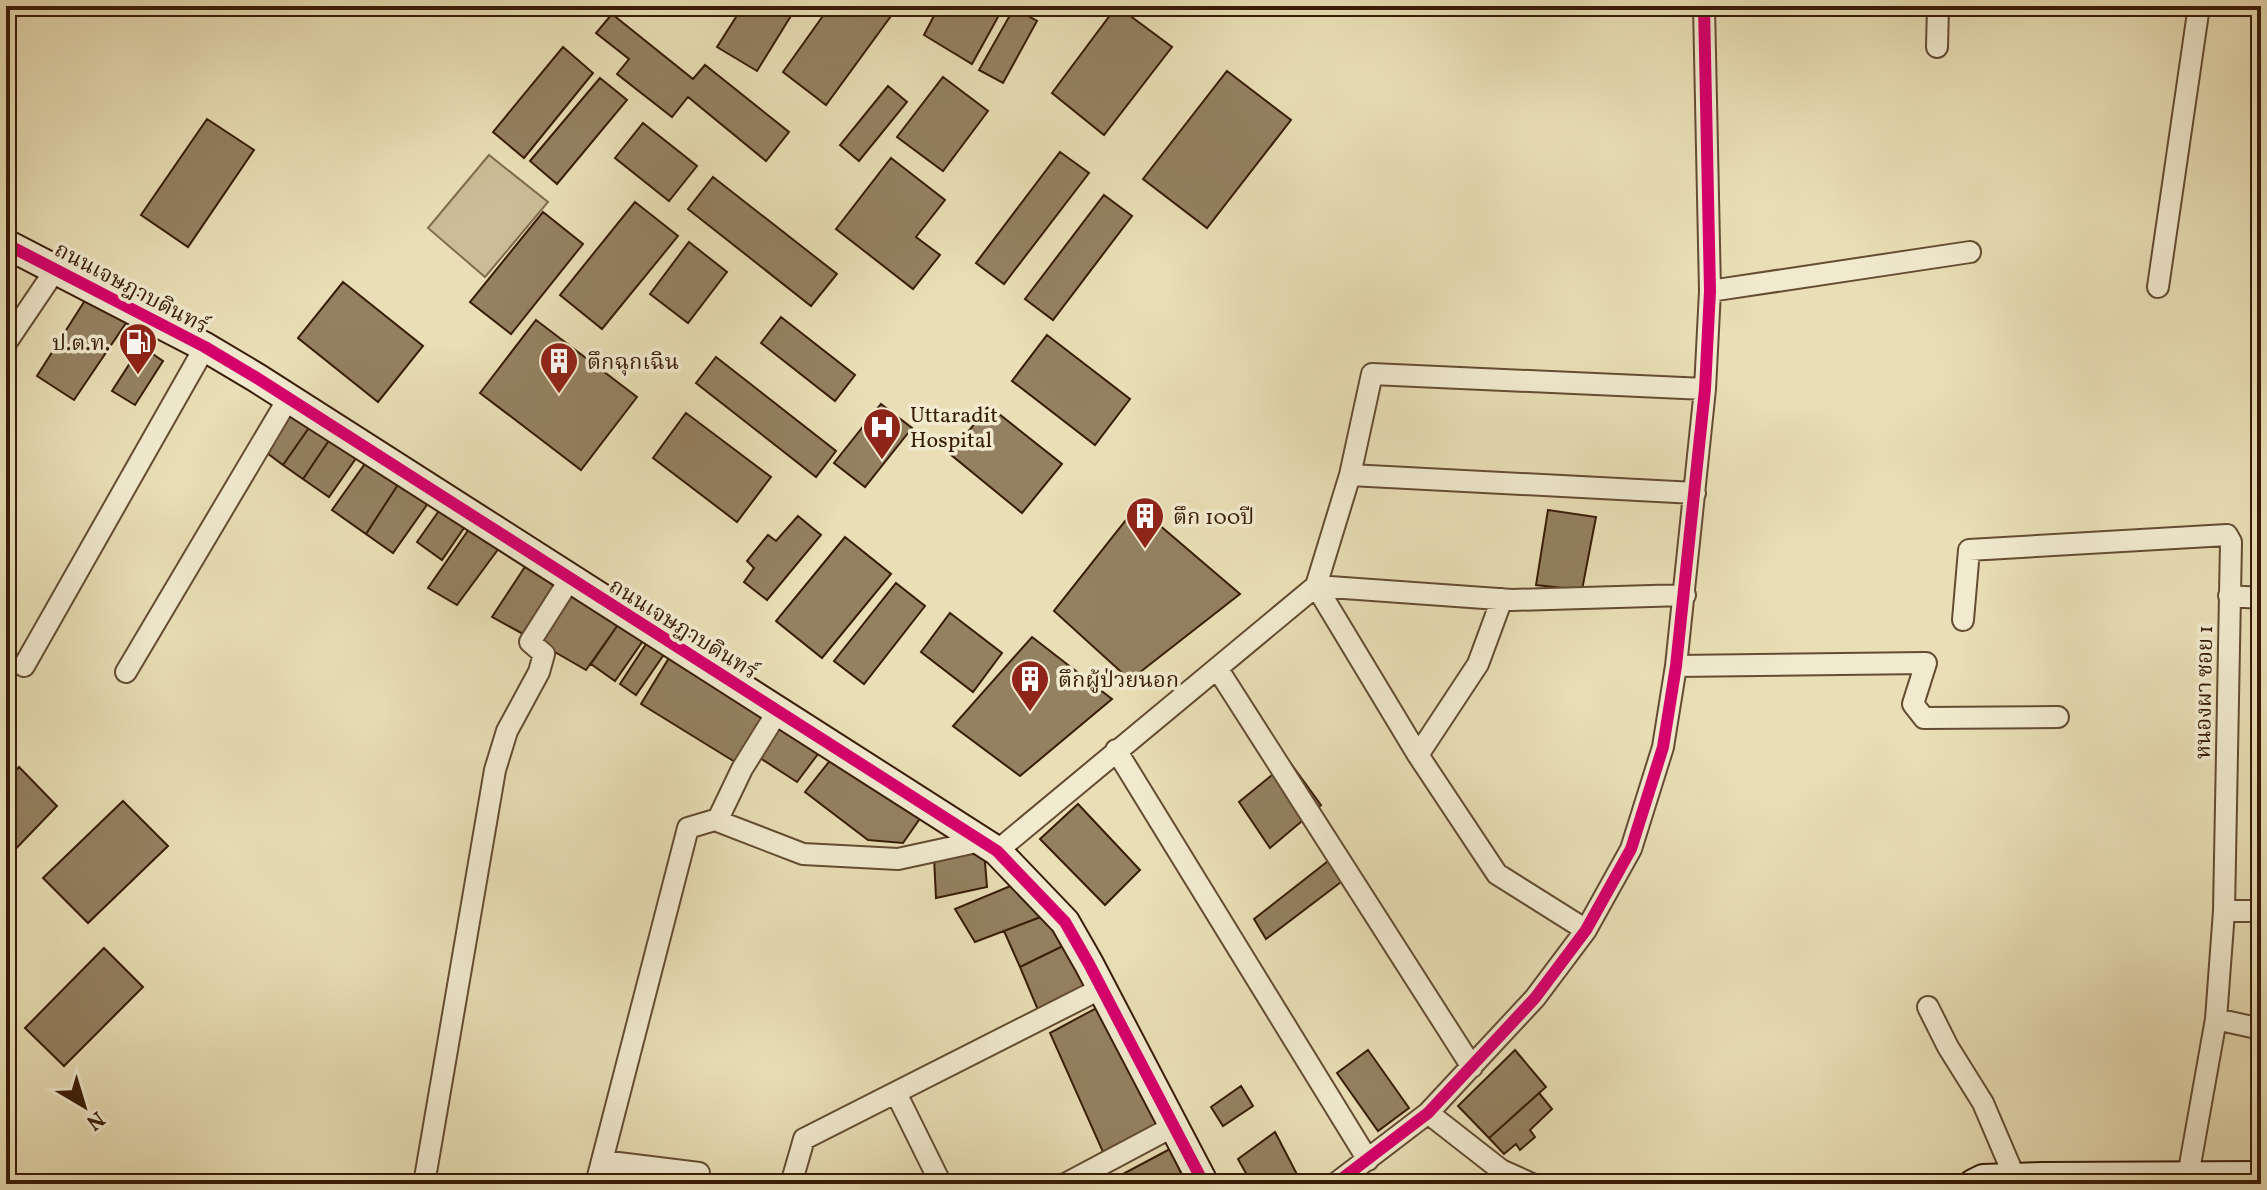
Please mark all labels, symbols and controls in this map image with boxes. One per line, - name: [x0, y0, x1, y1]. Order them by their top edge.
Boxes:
- street label: ถนนเจษฎาบดินทร์: [48, 236, 213, 343]
- fuel station icon: ป.ต.ท.: [117, 321, 159, 376]
- place label: ป.ต.ท.: [52, 329, 110, 360]
- building icon: ตึกฉุกเฉิน: [538, 340, 580, 395]
- place label: ตึกฉุกเฉิน: [587, 348, 679, 379]
- place label: Uttaradit Hospital: [910, 401, 998, 457]
- hospital icon: Uttaradit Hospital: [861, 406, 903, 461]
- building icon: ตึก 100ปี: [1124, 495, 1166, 550]
- place label: ตึก 100ปี: [1173, 503, 1254, 534]
- street label: ถนนเจษฎาบดินทร์: [602, 572, 763, 688]
- street label: หนองผา ซอย 1: [2189, 625, 2222, 759]
- building icon: ตึกผู้ป่วยนอก: [1009, 658, 1051, 713]
- place label: ตึกผู้ป่วยนอก: [1058, 666, 1179, 697]
- north arrow: [44, 1066, 124, 1146]
- text: N: [79, 1103, 111, 1137]

